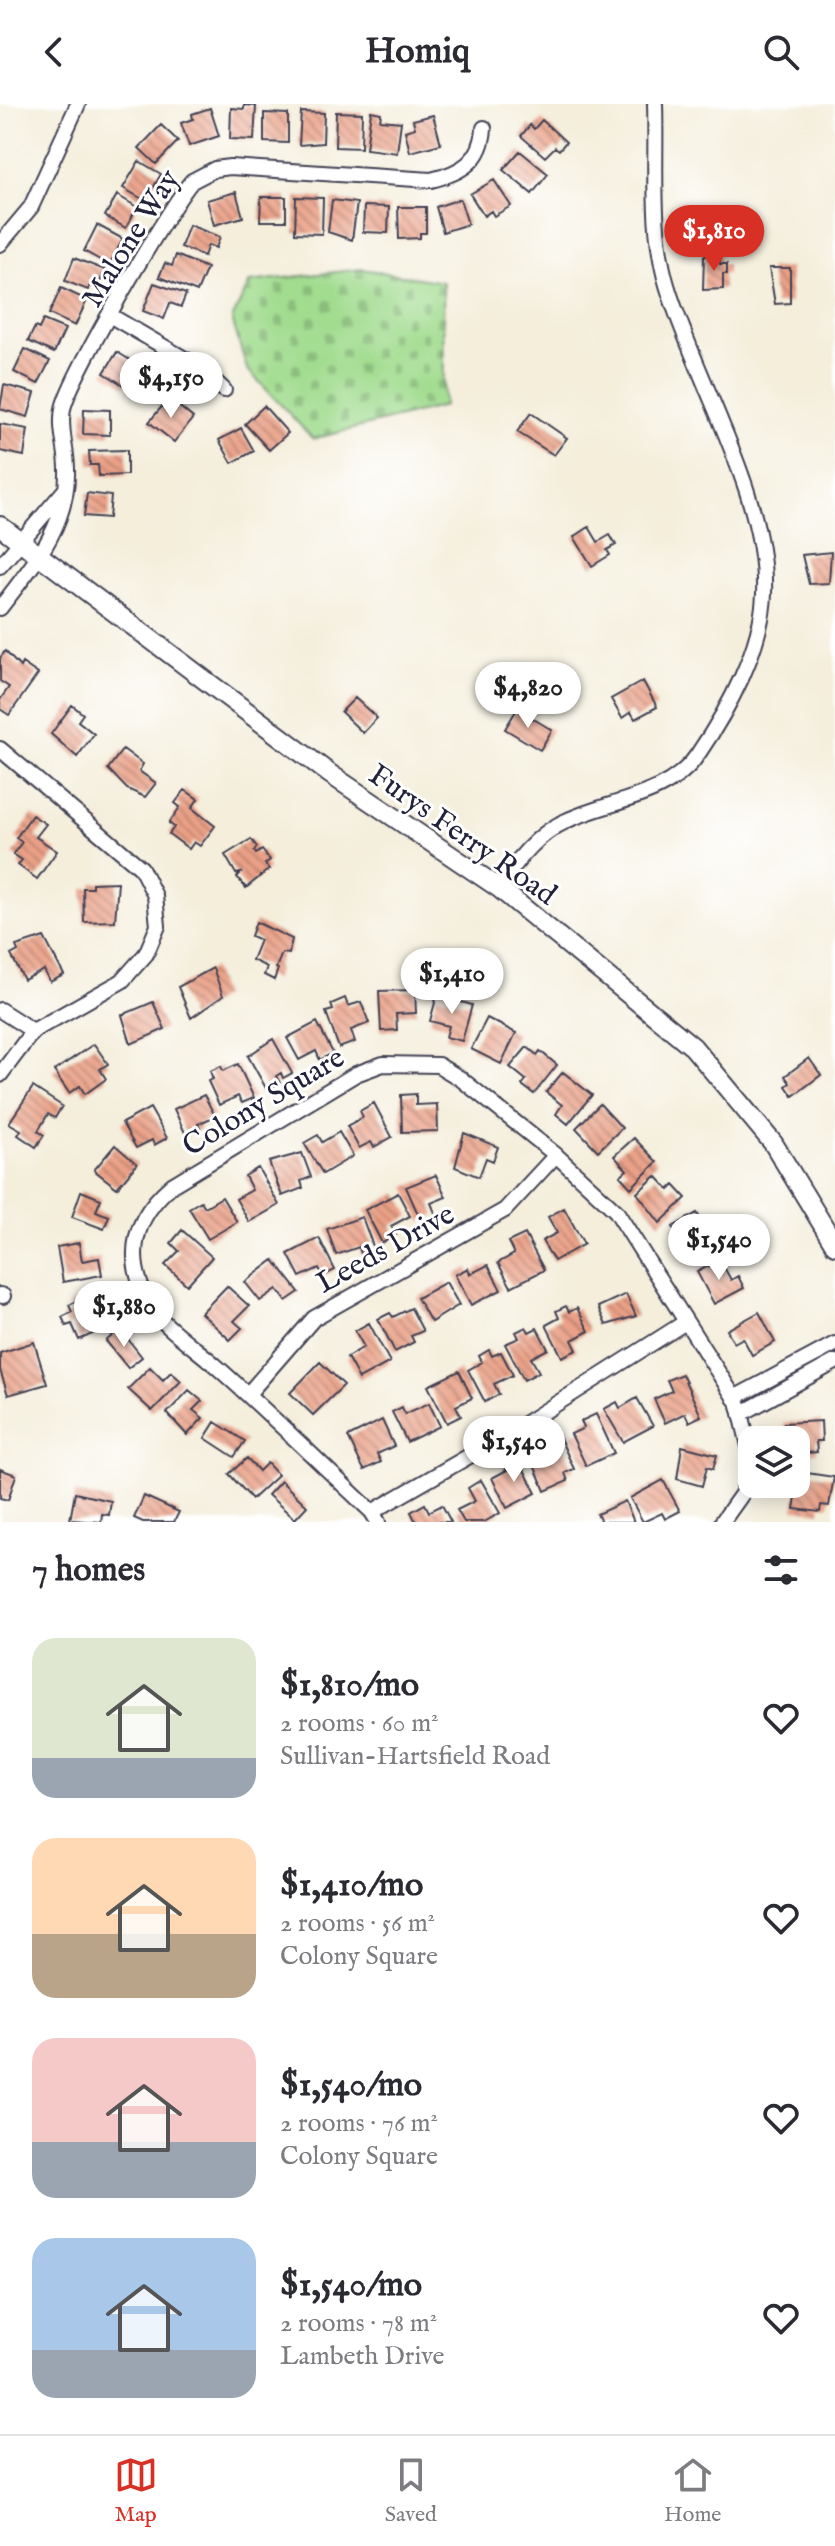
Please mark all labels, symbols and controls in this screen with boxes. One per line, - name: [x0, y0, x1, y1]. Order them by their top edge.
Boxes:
- text: Homiq: [365, 29, 470, 75]
- icon: back: [32, 30, 76, 74]
- icon: search: [759, 30, 803, 74]
- street label: Malone Way: [74, 163, 189, 315]
- pin: $1,810: [649, 205, 779, 273]
- text: $1,810: [682, 214, 746, 247]
- pin: $4,150: [106, 352, 236, 420]
- text: $4,150: [138, 361, 204, 394]
- pin: $4,820: [463, 662, 593, 730]
- text: $4,820: [493, 671, 563, 704]
- street label: Furys Ferry Road: [360, 757, 564, 915]
- pin: $1,410: [387, 948, 517, 1016]
- text: $1,410: [419, 957, 485, 990]
- street label: Colony Square: [176, 1040, 352, 1166]
- street label: Leeds Drive: [310, 1196, 462, 1303]
- pin: $1,540: [654, 1214, 784, 1282]
- text: $1,540: [686, 1223, 752, 1256]
- pin: $1,880: [59, 1281, 189, 1349]
- text: $1,880: [92, 1290, 156, 1323]
- pin: $1,540: [449, 1416, 579, 1484]
- text: $1,540: [481, 1425, 547, 1458]
- map controls: [738, 1426, 810, 1498]
- button: layers: [738, 1426, 810, 1498]
- icon: filters: [759, 1548, 803, 1592]
- text: 7 homes: [32, 1549, 145, 1592]
- text: $1,810/mo: [280, 1664, 419, 1707]
- icon: home: [96, 1670, 192, 1766]
- icon: heart: [759, 1696, 803, 1740]
- text: 2 rooms · 60 m²: [280, 1707, 439, 1740]
- text: Sullivan-Hartsfield Road: [280, 1740, 550, 1773]
- text: $1,410/mo: [280, 1864, 423, 1907]
- icon: home: [96, 1870, 192, 1966]
- icon: heart: [759, 1896, 803, 1940]
- text: 2 rooms · 56 m²: [280, 1907, 435, 1940]
- text: Colony Square: [280, 1940, 438, 1973]
- text: $1,540/mo: [280, 2064, 422, 2107]
- icon: home: [96, 2070, 192, 2166]
- icon: heart: [759, 2096, 803, 2140]
- text: 2 rooms · 76 m²: [280, 2107, 438, 2140]
- text: Colony Square: [280, 2140, 438, 2173]
- text: $1,540/mo: [280, 2264, 422, 2307]
- icon: home: [96, 2270, 192, 2366]
- icon: heart: [759, 2296, 803, 2340]
- text: 2 rooms · 78 m²: [280, 2307, 437, 2340]
- text: Lambeth Drive: [280, 2340, 445, 2373]
- tab: Map: [114, 2453, 158, 2529]
- tab: Saved: [385, 2453, 437, 2529]
- tab: Home: [664, 2453, 721, 2529]

